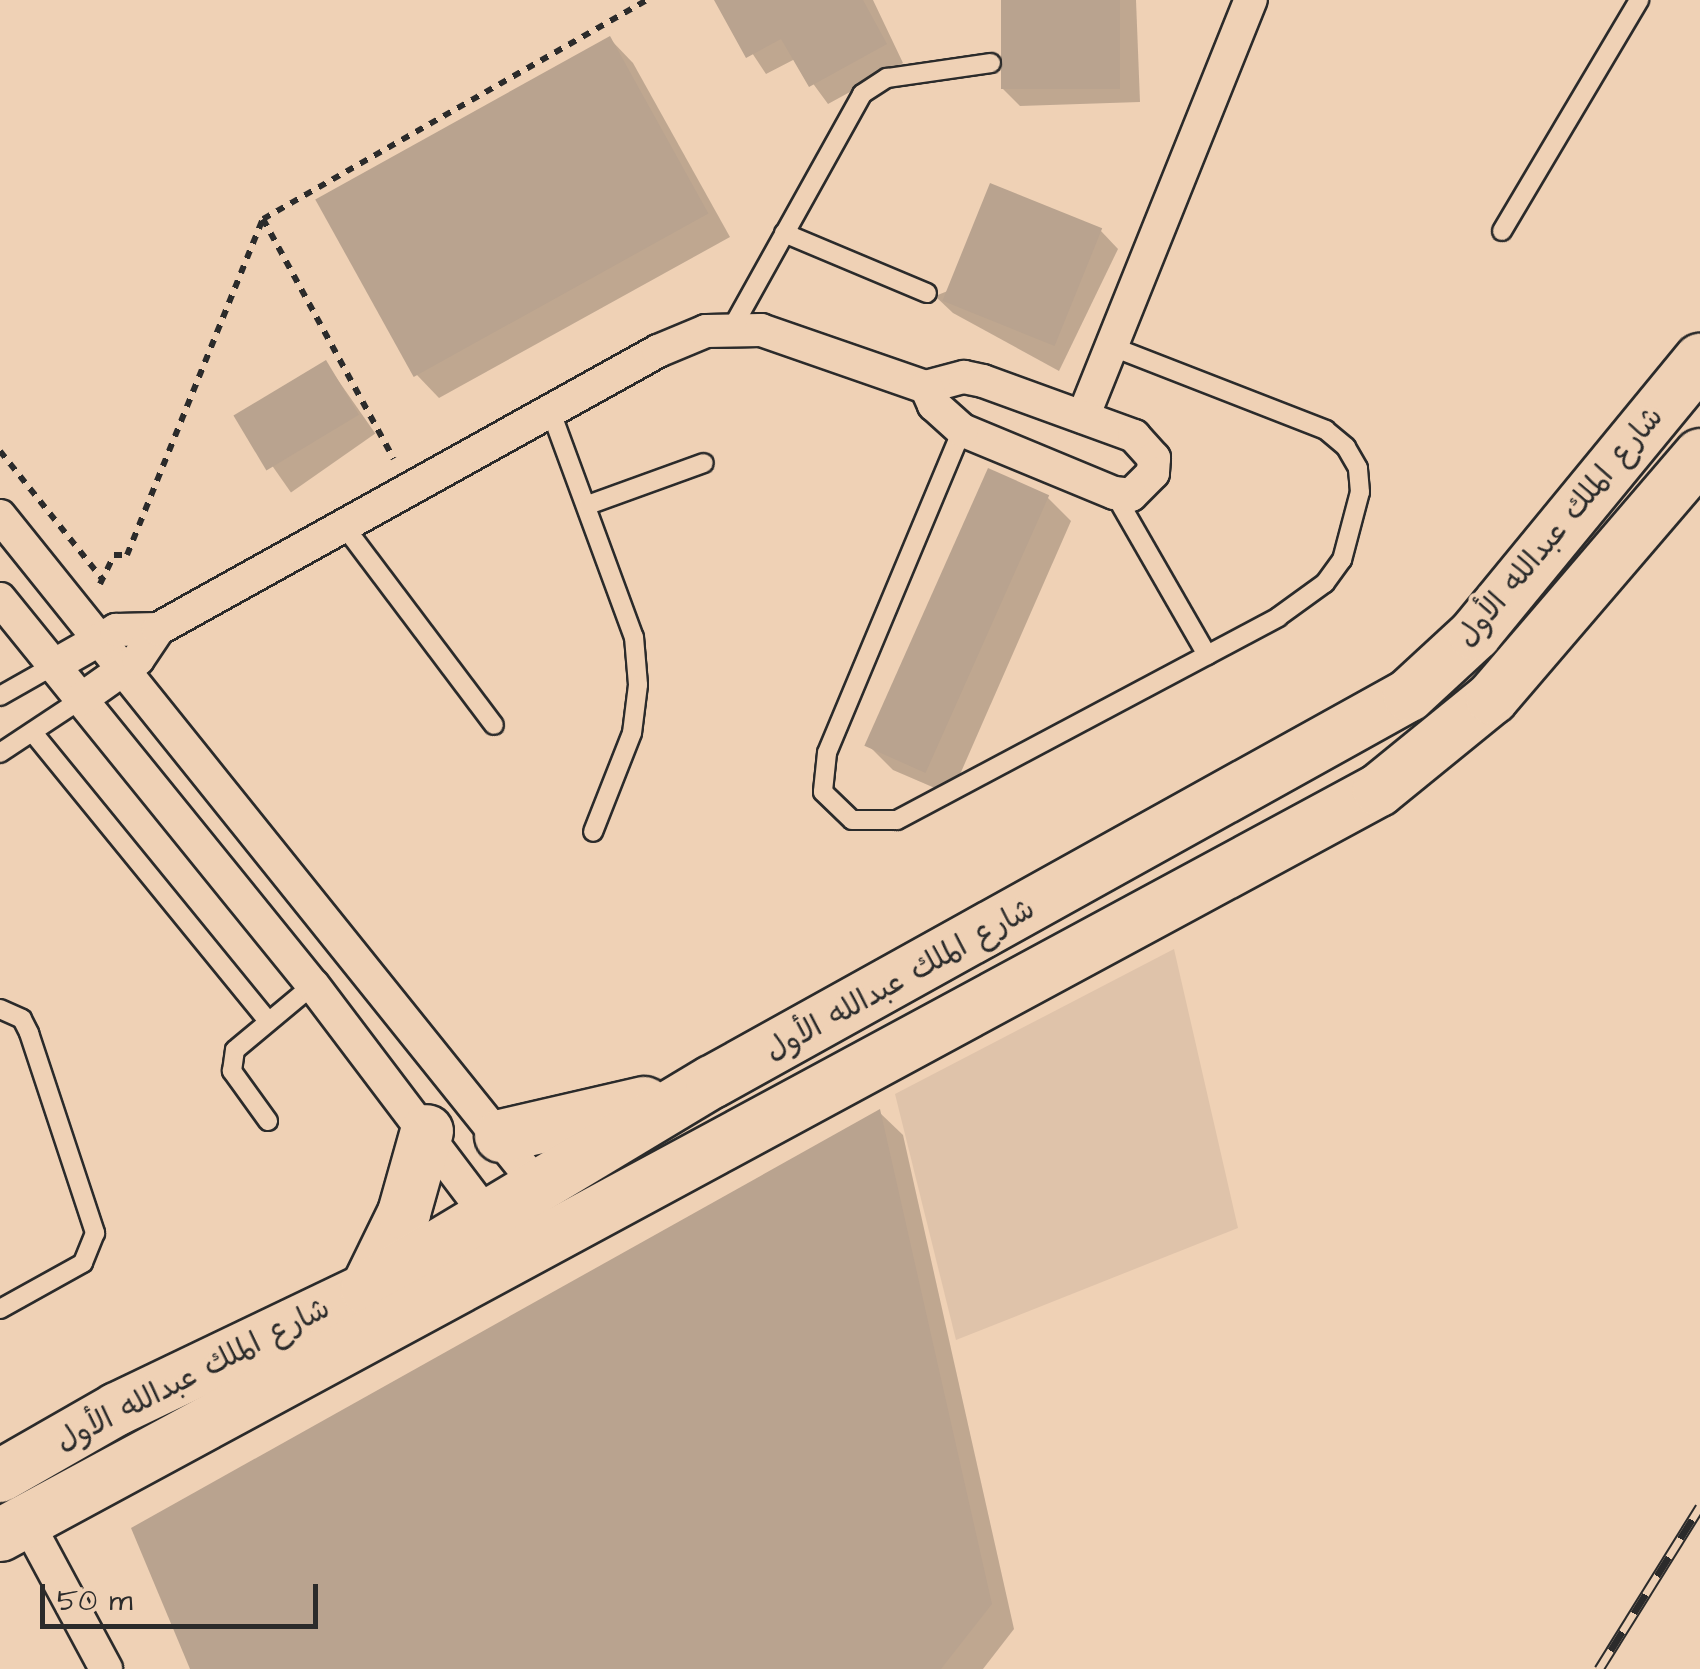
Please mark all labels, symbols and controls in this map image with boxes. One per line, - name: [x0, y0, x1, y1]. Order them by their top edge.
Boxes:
- street label: شارع الملك عبدالله الأول: [1449, 400, 1671, 654]
- street label: شارع الملك عبدالله الأول: [759, 891, 1041, 1069]
- street label: شارع الملك عبدالله الأول: [50, 1290, 336, 1460]
- scale bar: [45, 1564, 322, 1626]
- text: 50 m: [57, 1580, 133, 1622]

